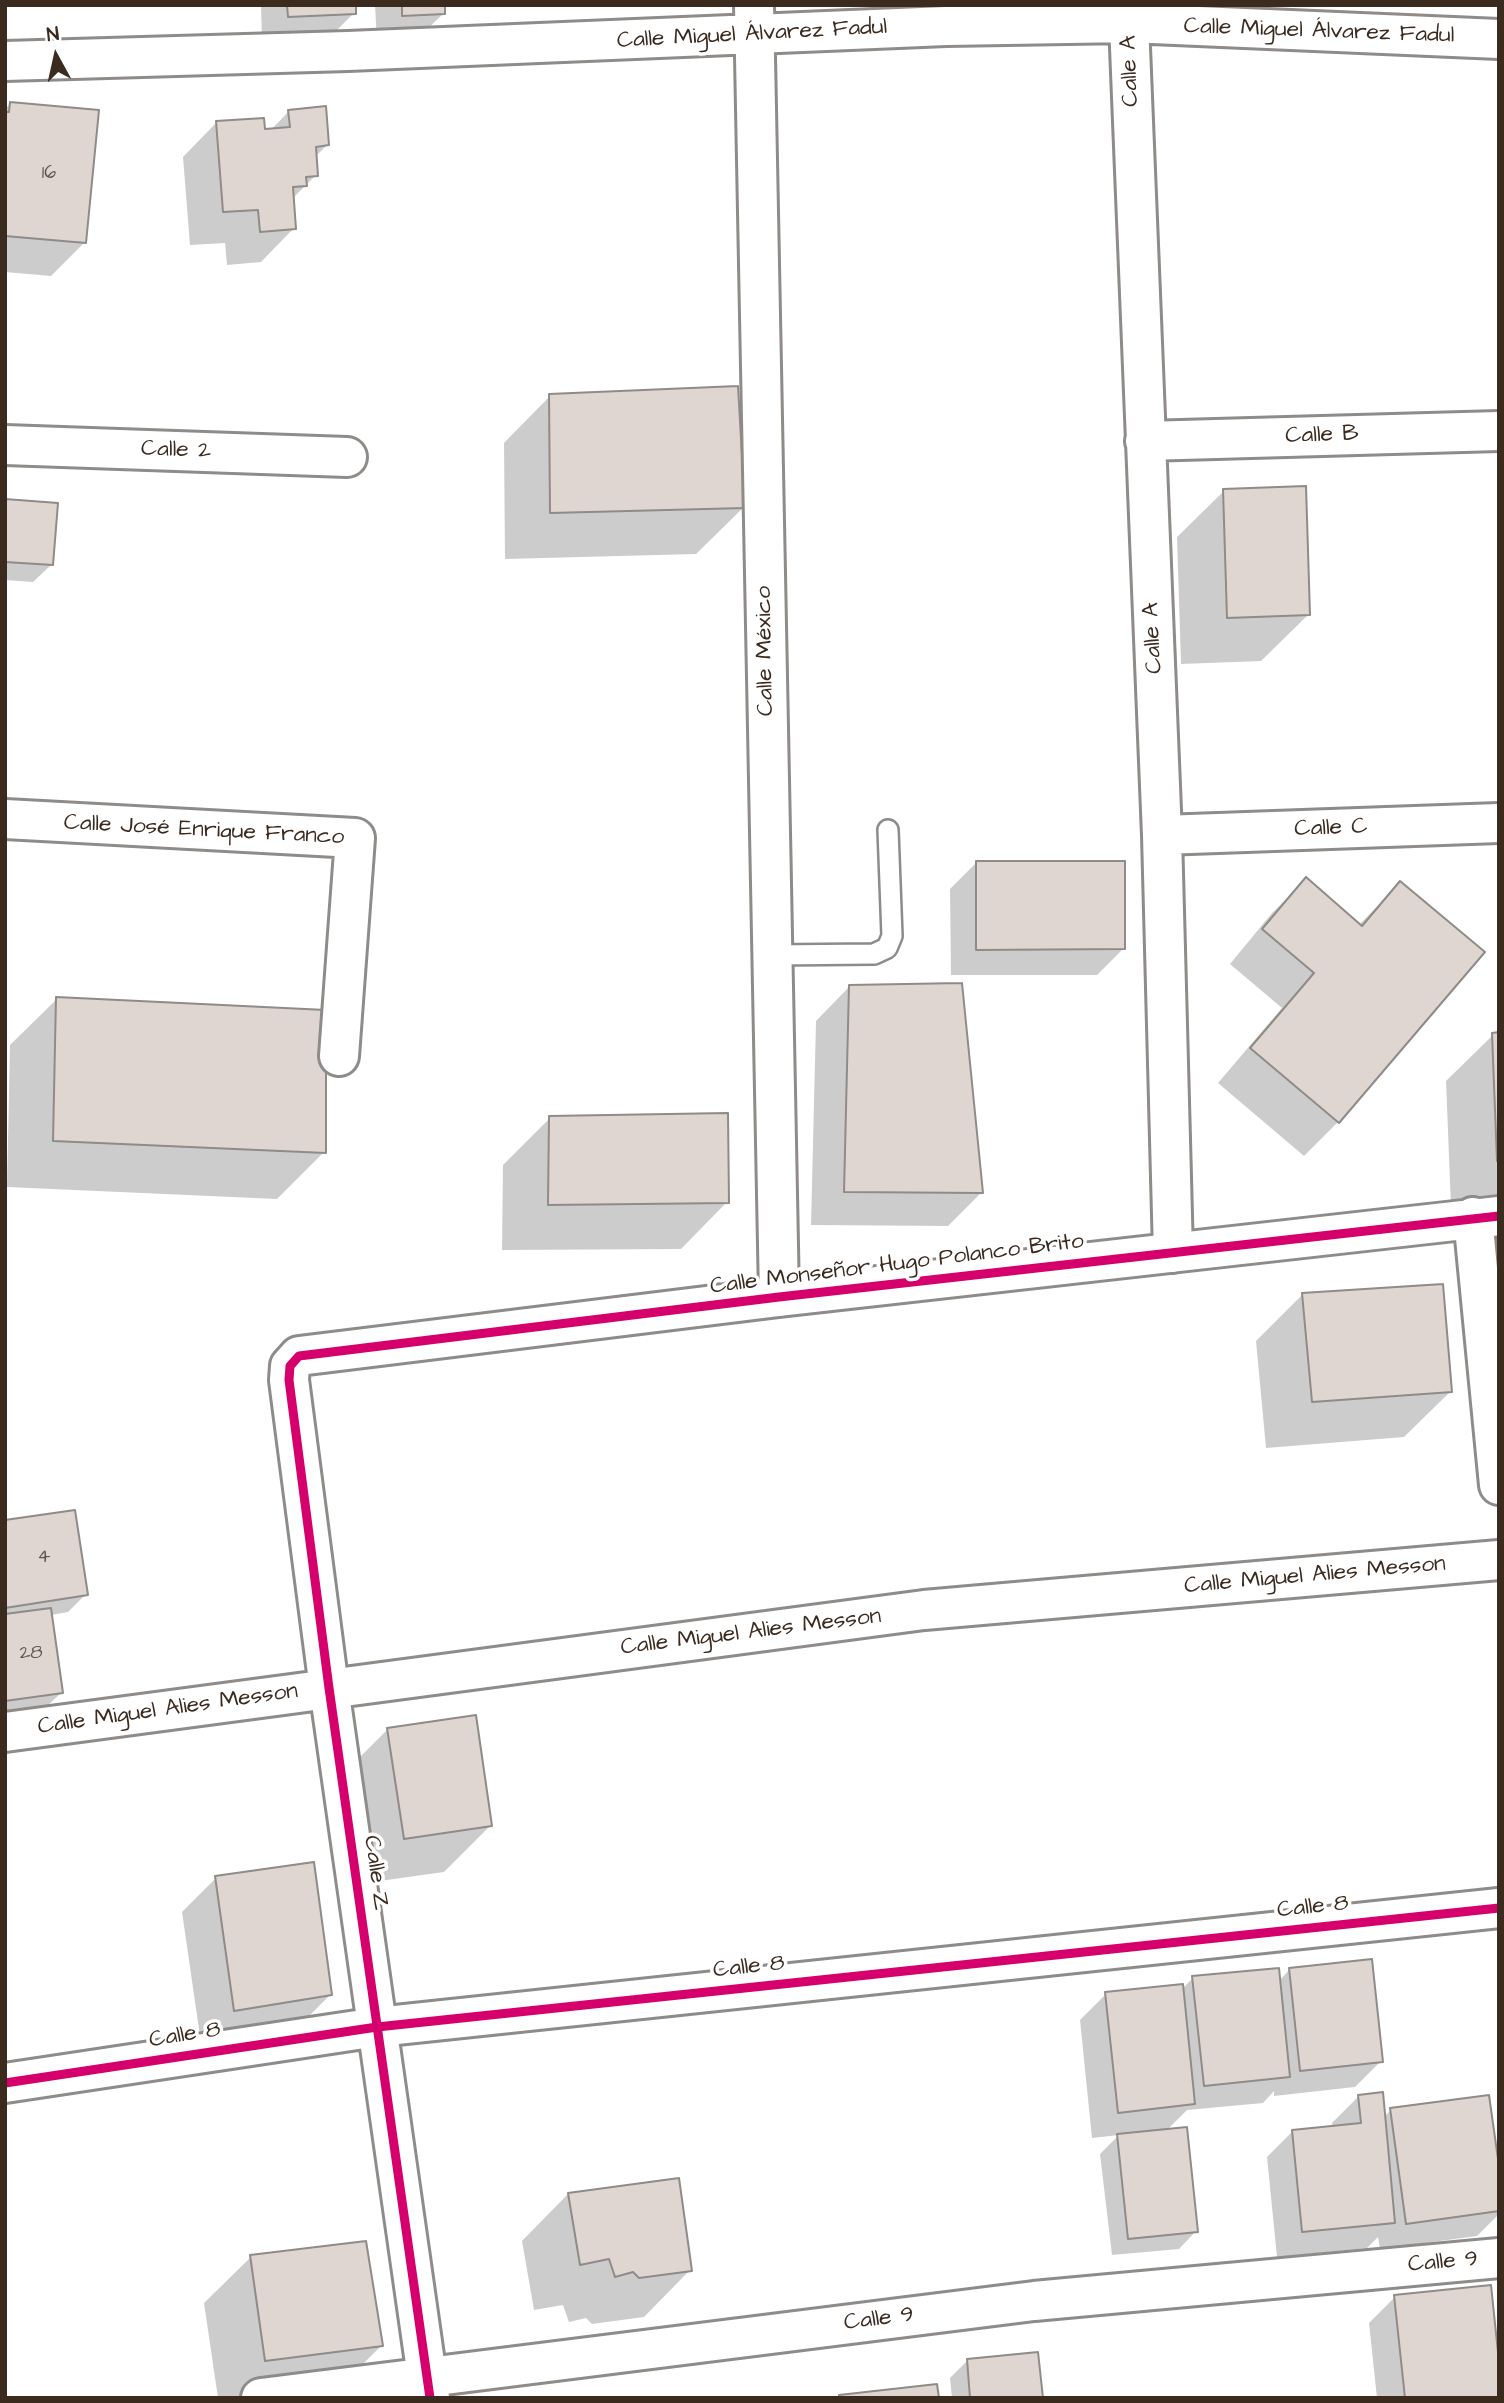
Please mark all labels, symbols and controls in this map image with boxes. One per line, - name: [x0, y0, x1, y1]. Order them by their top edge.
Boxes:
- street label: Calle Miguel Álvarez Fadul: [1183, 13, 1455, 51]
- street label: Calle Miguel Álvarez Fadul: [616, 14, 888, 56]
- north arrow: [21, 21, 91, 91]
- text: N: [45, 21, 61, 49]
- street label: Calle A: [1116, 35, 1146, 107]
- house number: 16: [42, 163, 56, 185]
- street label: Calle B: [1285, 421, 1359, 451]
- street label: Calle 2: [141, 436, 211, 466]
- street label: Calle México: [751, 586, 781, 716]
- street label: Calle A: [1138, 602, 1170, 674]
- street label: Calle José Enrique Franco: [63, 810, 345, 852]
- street label: Calle C: [1294, 814, 1368, 844]
- street label: Calle Monseñor Hugo Polanco Brito: [709, 1228, 1085, 1302]
- house number: 4: [38, 1547, 50, 1569]
- street label: Calle Miguel Alies Messon: [1183, 1551, 1447, 1601]
- street label: Calle Miguel Alies Messon: [619, 1603, 883, 1663]
- house number: 28: [19, 1643, 43, 1665]
- street label: Calle Miguel Alies Messon: [36, 1678, 300, 1742]
- street label: Calle Z: [356, 1834, 394, 1912]
- street label: Calle 8: [1276, 1891, 1350, 1925]
- street label: Calle 8: [712, 1951, 786, 1985]
- street label: Calle 8: [147, 2017, 223, 2055]
- street label: Calle 9: [1407, 2246, 1479, 2280]
- street label: Calle 9: [843, 2302, 915, 2338]

